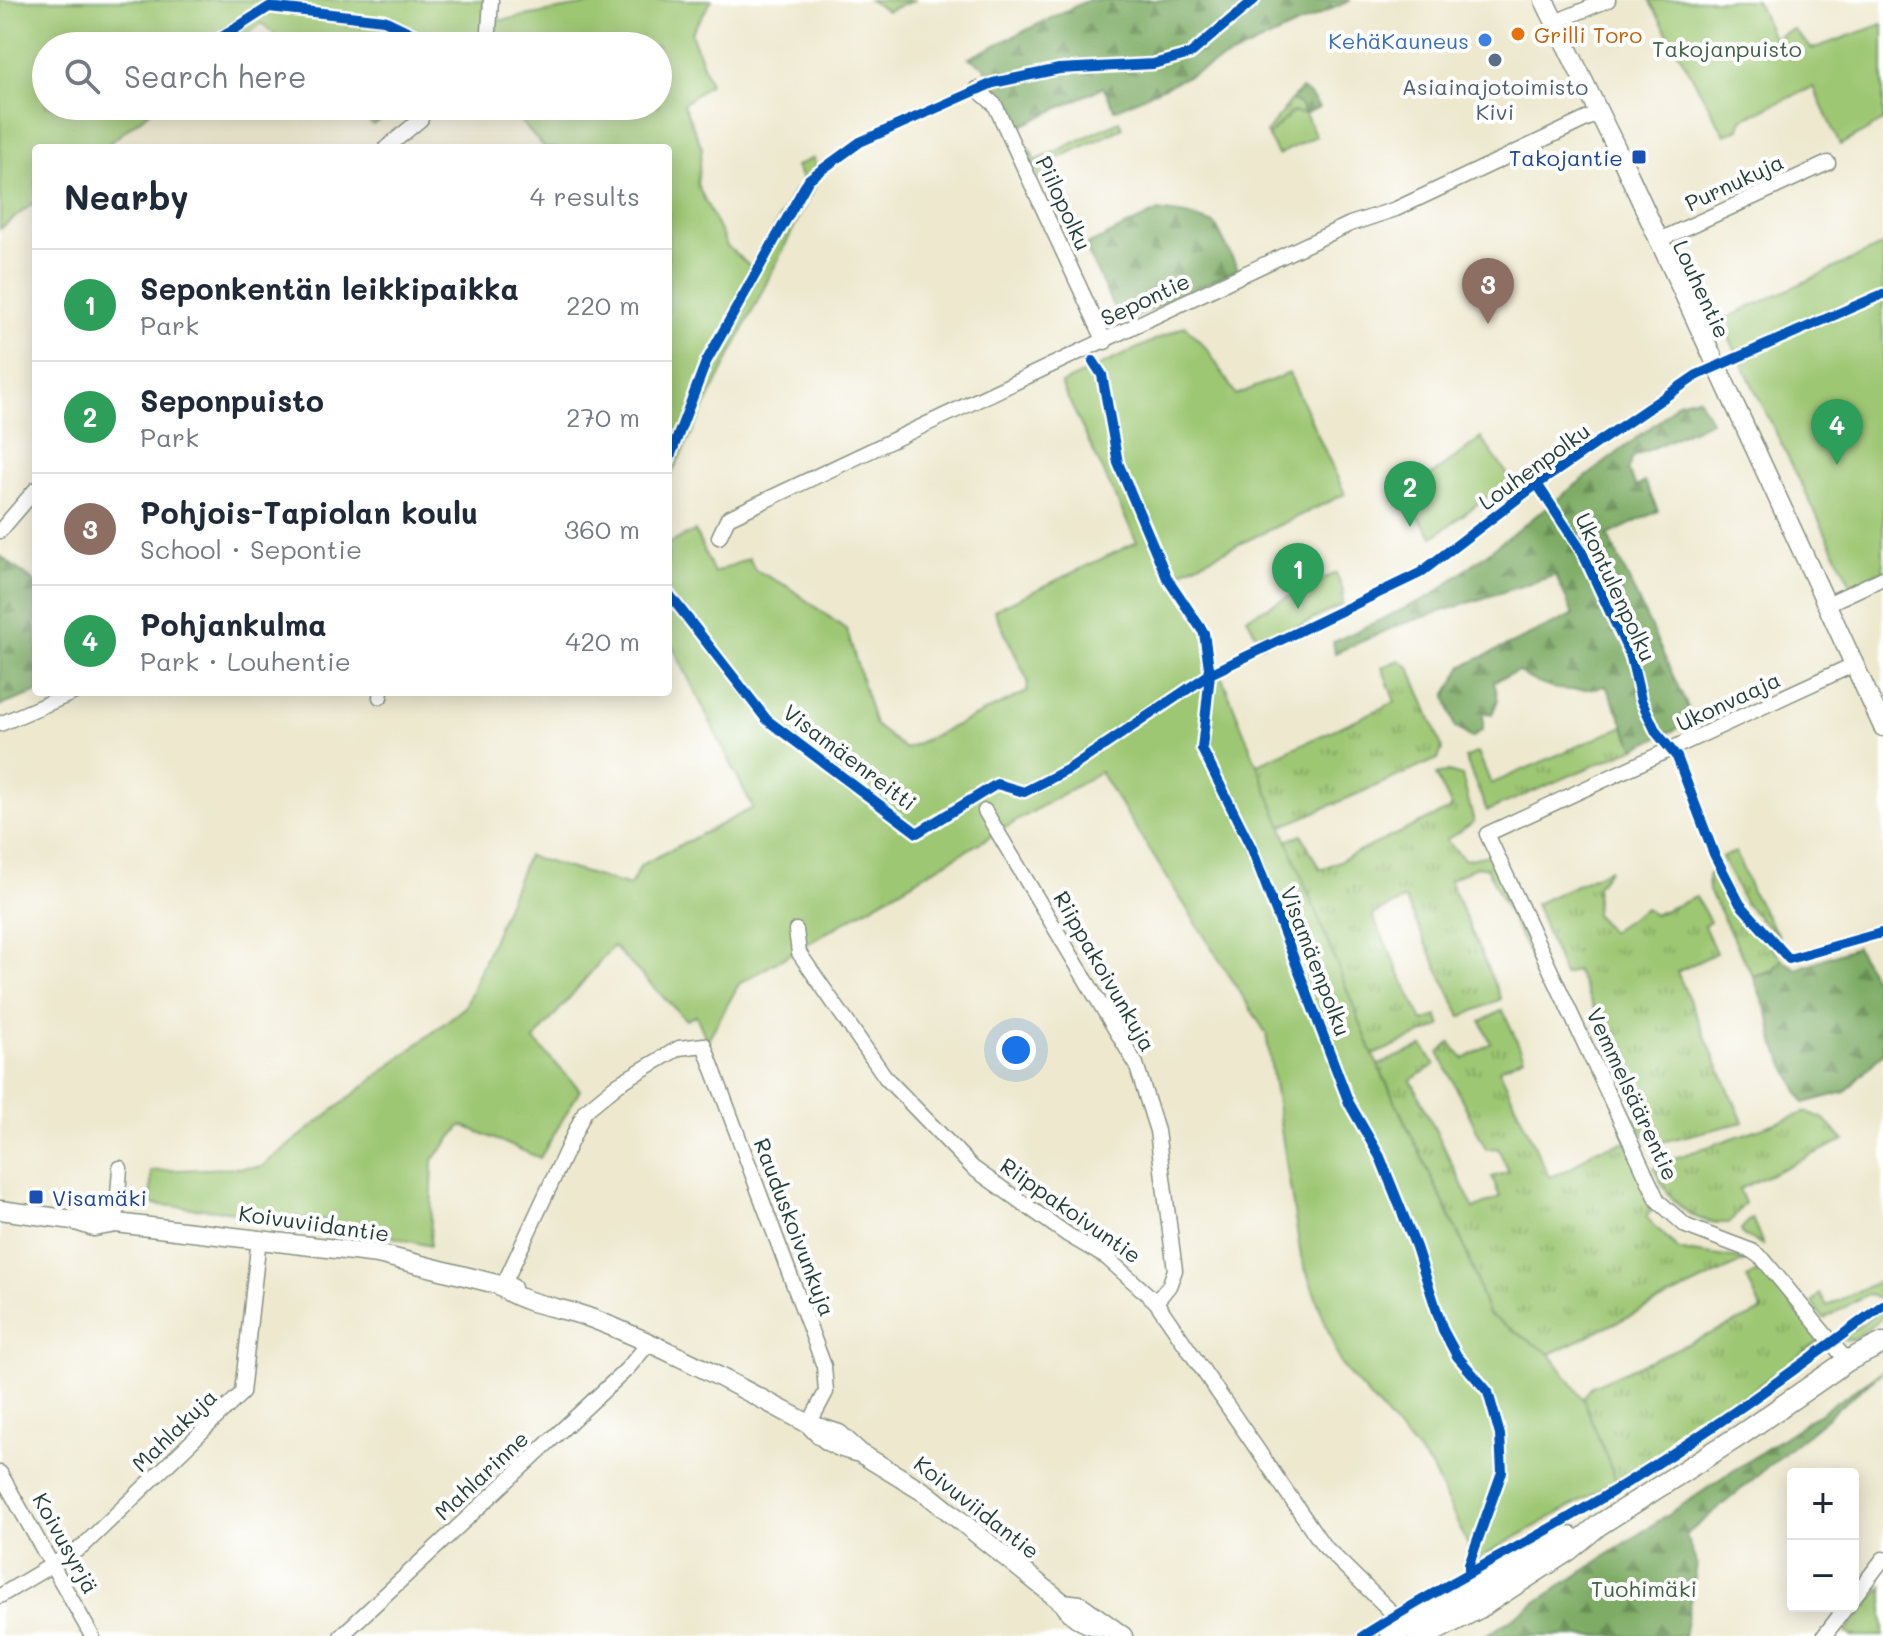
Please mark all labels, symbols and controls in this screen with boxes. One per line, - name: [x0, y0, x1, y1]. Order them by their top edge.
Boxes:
- place label: Grilli Toro: [1534, 20, 1642, 49]
- marker: Grilli Toro: [1509, 25, 1527, 43]
- place label: KehäKauneus: [1328, 26, 1469, 55]
- marker: KehäKauneus: [1476, 31, 1494, 49]
- search box: [32, 32, 672, 120]
- park label: Takojanpuisto: [1652, 34, 1802, 63]
- marker: Asiainajotoimisto Kivi: [1486, 51, 1504, 69]
- icon: search: [60, 54, 104, 98]
- text: Search here: [124, 56, 307, 96]
- place label: Asiainajotoimisto Kivi: [1402, 72, 1588, 126]
- place label: Takojantie: [1509, 143, 1623, 172]
- street label: Purnukuja: [1680, 147, 1788, 217]
- marker: Takojantie: [1630, 148, 1648, 166]
- street label: Piilopolku: [1029, 151, 1099, 255]
- text: Nearby: [64, 174, 189, 219]
- text: 4 results: [530, 179, 640, 213]
- street label: Louhentie: [1667, 235, 1737, 343]
- pin: 3: [1462, 258, 1514, 324]
- street label: Sepontie: [1096, 266, 1194, 332]
- text: Seponkentän leikkipaikka: [140, 268, 519, 308]
- text: 1: [84, 288, 96, 322]
- text: 220 m: [566, 288, 640, 322]
- text: Park: [140, 308, 199, 342]
- text: Seponpuisto: [140, 380, 324, 420]
- pin: 4: [1811, 399, 1863, 465]
- text: 2: [83, 400, 97, 434]
- text: 270 m: [566, 400, 640, 434]
- street label: Louhenpolku: [1473, 416, 1595, 516]
- text: Park: [140, 420, 199, 454]
- pin: 2: [1384, 461, 1436, 527]
- text: Pohjois-Tapiolan koulu: [140, 492, 478, 532]
- street label: Ukontulenpolku: [1569, 508, 1663, 666]
- text: 3: [82, 512, 98, 546]
- text: 360 m: [564, 512, 640, 546]
- text: School · Sepontie: [140, 532, 362, 566]
- pin: 1: [1272, 543, 1324, 609]
- text: Pohjankulma: [140, 604, 327, 644]
- text: 4: [82, 624, 98, 658]
- text: 420 m: [565, 624, 640, 658]
- text: Park · Louhentie: [140, 644, 351, 678]
- street label: Ukonvaaja: [1671, 664, 1785, 738]
- street label: Visamäenreitti: [777, 697, 923, 817]
- street label: Visamäenpolku: [1274, 882, 1358, 1040]
- street label: Riippakoivunkuja: [1047, 886, 1163, 1056]
- street label: Vemmelsäärentie: [1580, 1003, 1686, 1185]
- your location: [996, 1030, 1036, 1070]
- street label: Rauduskoivunkuja: [748, 1134, 842, 1320]
- street label: Riippakoivuntie: [995, 1151, 1147, 1269]
- place label: Visamäki: [52, 1183, 147, 1212]
- marker: Visamäki: [27, 1188, 45, 1206]
- street label: Koivuviidantie: [237, 1198, 391, 1248]
- street label: Mahlakuja: [125, 1382, 223, 1478]
- street label: Mahlarinne: [428, 1424, 534, 1526]
- street label: Koivuviidantie: [908, 1449, 1046, 1565]
- map controls: [1787, 1468, 1859, 1612]
- button: +: [1787, 1468, 1859, 1540]
- street label: Koivusyrjä: [26, 1487, 106, 1599]
- button: −: [1787, 1540, 1859, 1612]
- park label: Tuohimäki: [1591, 1574, 1697, 1603]

